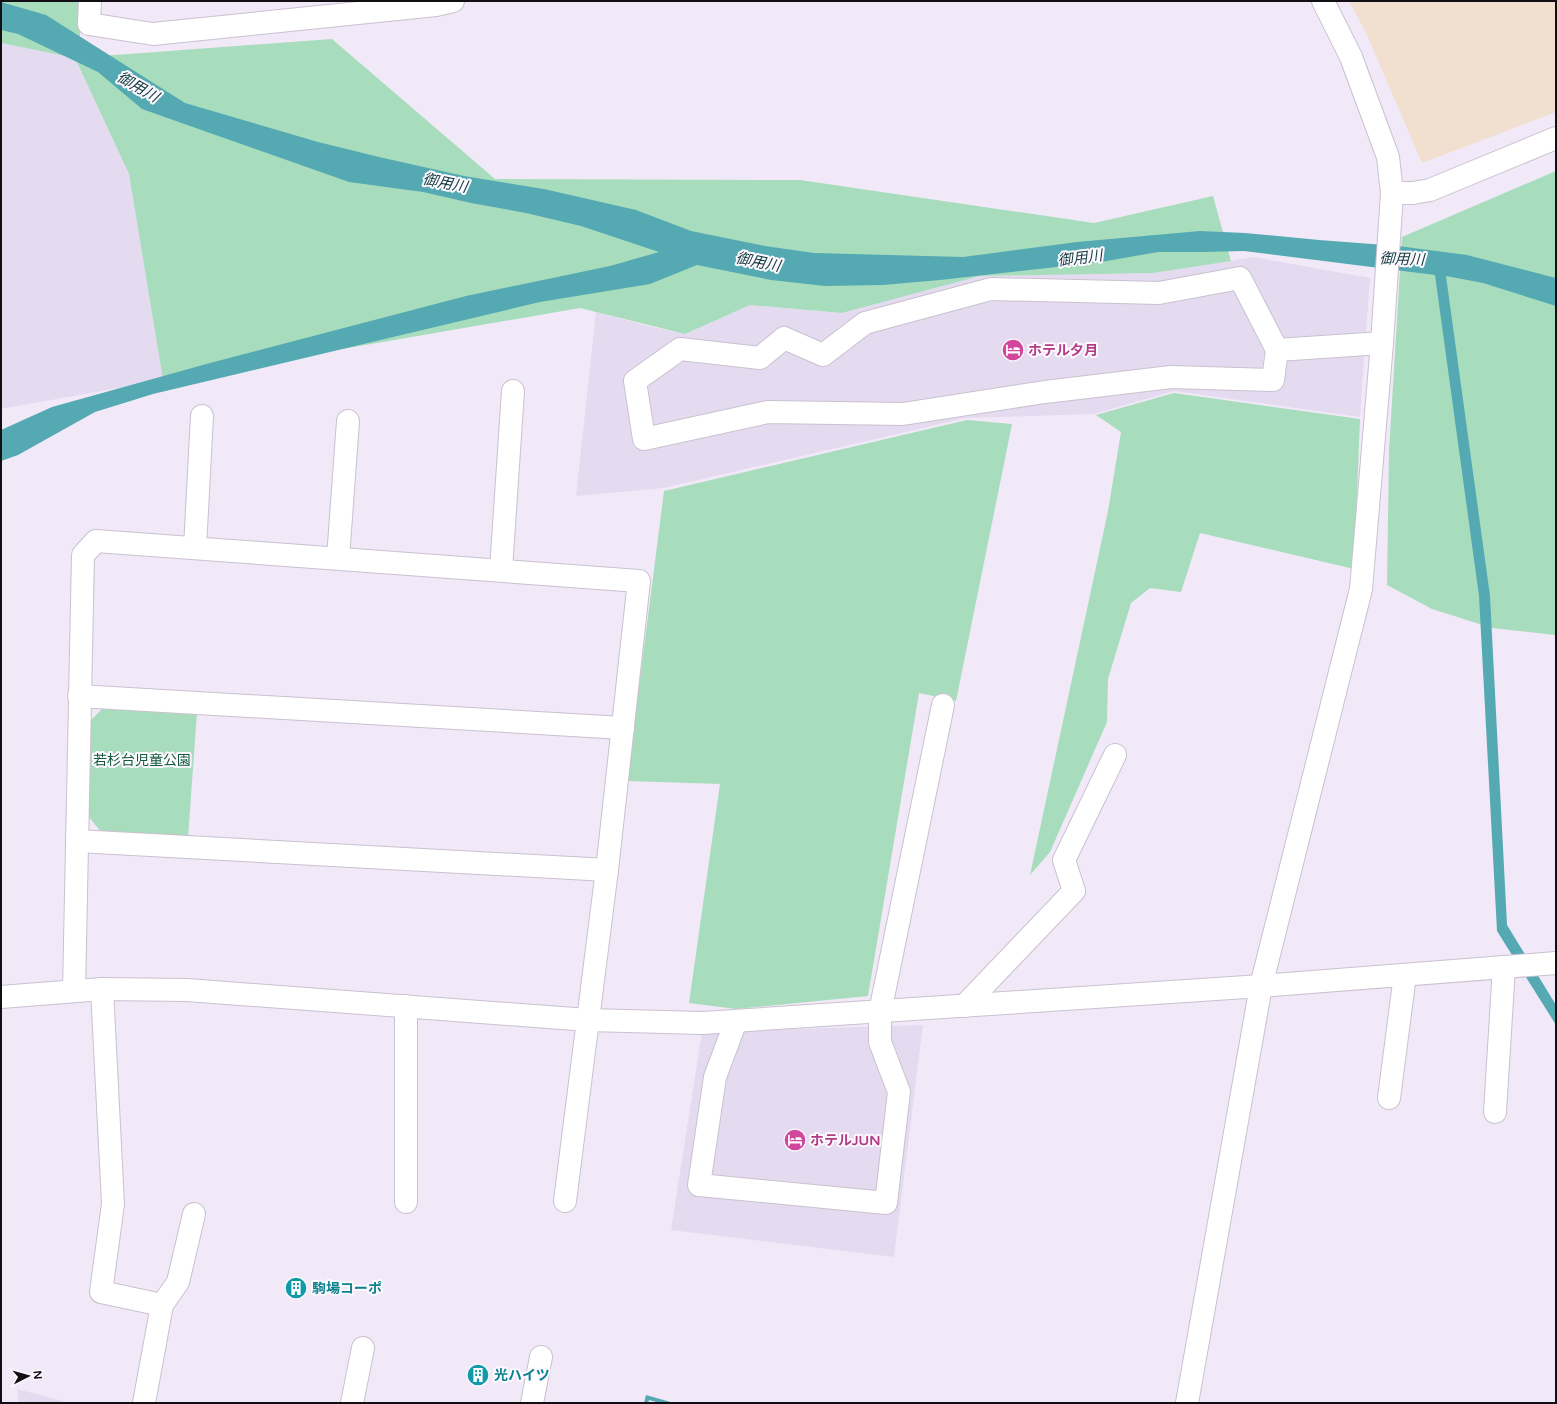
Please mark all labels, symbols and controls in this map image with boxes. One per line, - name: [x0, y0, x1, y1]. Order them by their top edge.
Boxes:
- water label: 御用川: [114, 68, 164, 107]
- water label: 御用川: [421, 170, 471, 197]
- water label: 御用川: [1057, 246, 1105, 270]
- water label: 御用川: [734, 249, 784, 276]
- water label: 御用川: [1379, 249, 1427, 269]
- hotel icon: ホテル夕月: [1000, 337, 1026, 363]
- place label: ホテル夕月: [1028, 342, 1098, 359]
- park label: 若杉台児童公園: [93, 752, 191, 769]
- hotel icon: ホテルJUN: [782, 1127, 808, 1153]
- place label: ホテルJUN: [810, 1132, 880, 1149]
- building icon: 駒場コーポ: [283, 1275, 309, 1301]
- place label: 駒場コーポ: [312, 1280, 382, 1297]
- north arrow: [8, 1356, 48, 1396]
- building icon: 光ハイツ: [465, 1362, 491, 1388]
- place label: 光ハイツ: [494, 1367, 550, 1384]
- text: N: [31, 1370, 44, 1380]

